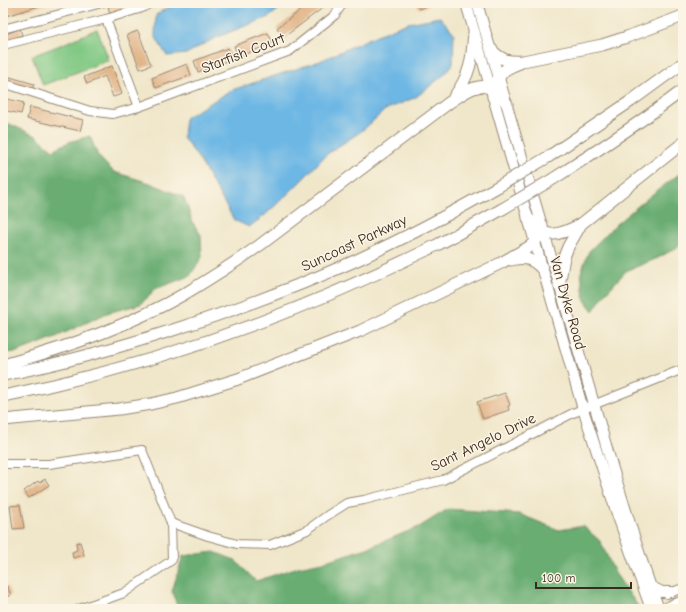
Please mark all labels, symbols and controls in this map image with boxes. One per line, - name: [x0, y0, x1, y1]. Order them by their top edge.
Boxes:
- street label: Starfish Court: [199, 29, 288, 77]
- street label: Suncoast Parkway: [298, 211, 410, 275]
- street label: Van Dyke Road: [546, 254, 590, 352]
- street label: Sant Angelo Drive: [428, 409, 539, 475]
- scale bar: [536, 564, 631, 590]
- text: 100 m: [542, 571, 575, 585]

